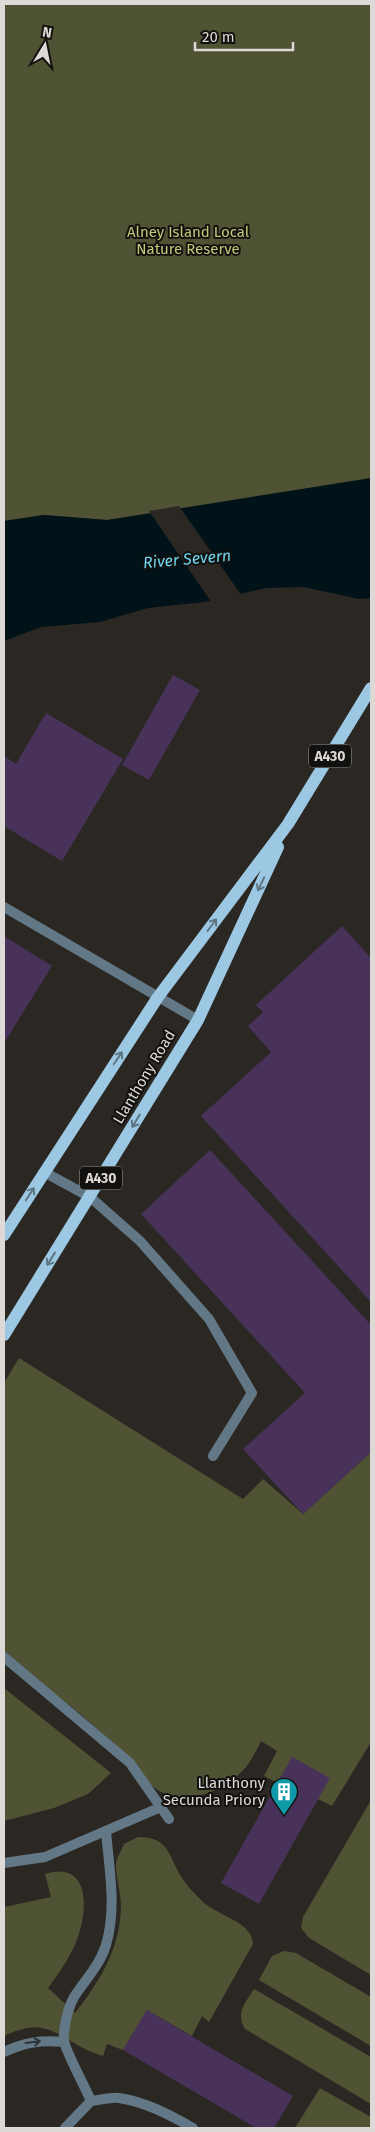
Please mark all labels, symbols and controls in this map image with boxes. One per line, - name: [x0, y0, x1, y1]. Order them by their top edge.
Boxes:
- north arrow: [20, 20, 70, 70]
- scale bar: [195, 20, 292, 52]
- text: N: [41, 24, 53, 42]
- text: 20 m: [202, 28, 235, 46]
- park label: Alney Island Local Nature Reserve: [127, 223, 250, 258]
- water label: River Severn: [142, 546, 232, 572]
- road number: A430: [309, 744, 351, 768]
- one-way arrow: [255, 876, 265, 891]
- one-way arrow: [207, 918, 217, 932]
- street label: Llanthony Road: [109, 1027, 179, 1127]
- one-way arrow: [113, 1051, 123, 1065]
- one-way arrow: [130, 1114, 140, 1128]
- road number: A430: [80, 1166, 122, 1190]
- one-way arrow: [25, 1188, 35, 1202]
- one-way arrow: [45, 1252, 55, 1266]
- place label: Llanthony Secunda Priory: [163, 1774, 266, 1809]
- building icon: Llanthony Secunda Priory: [269, 1777, 299, 1816]
- one-way arrow: [25, 2037, 41, 2047]

